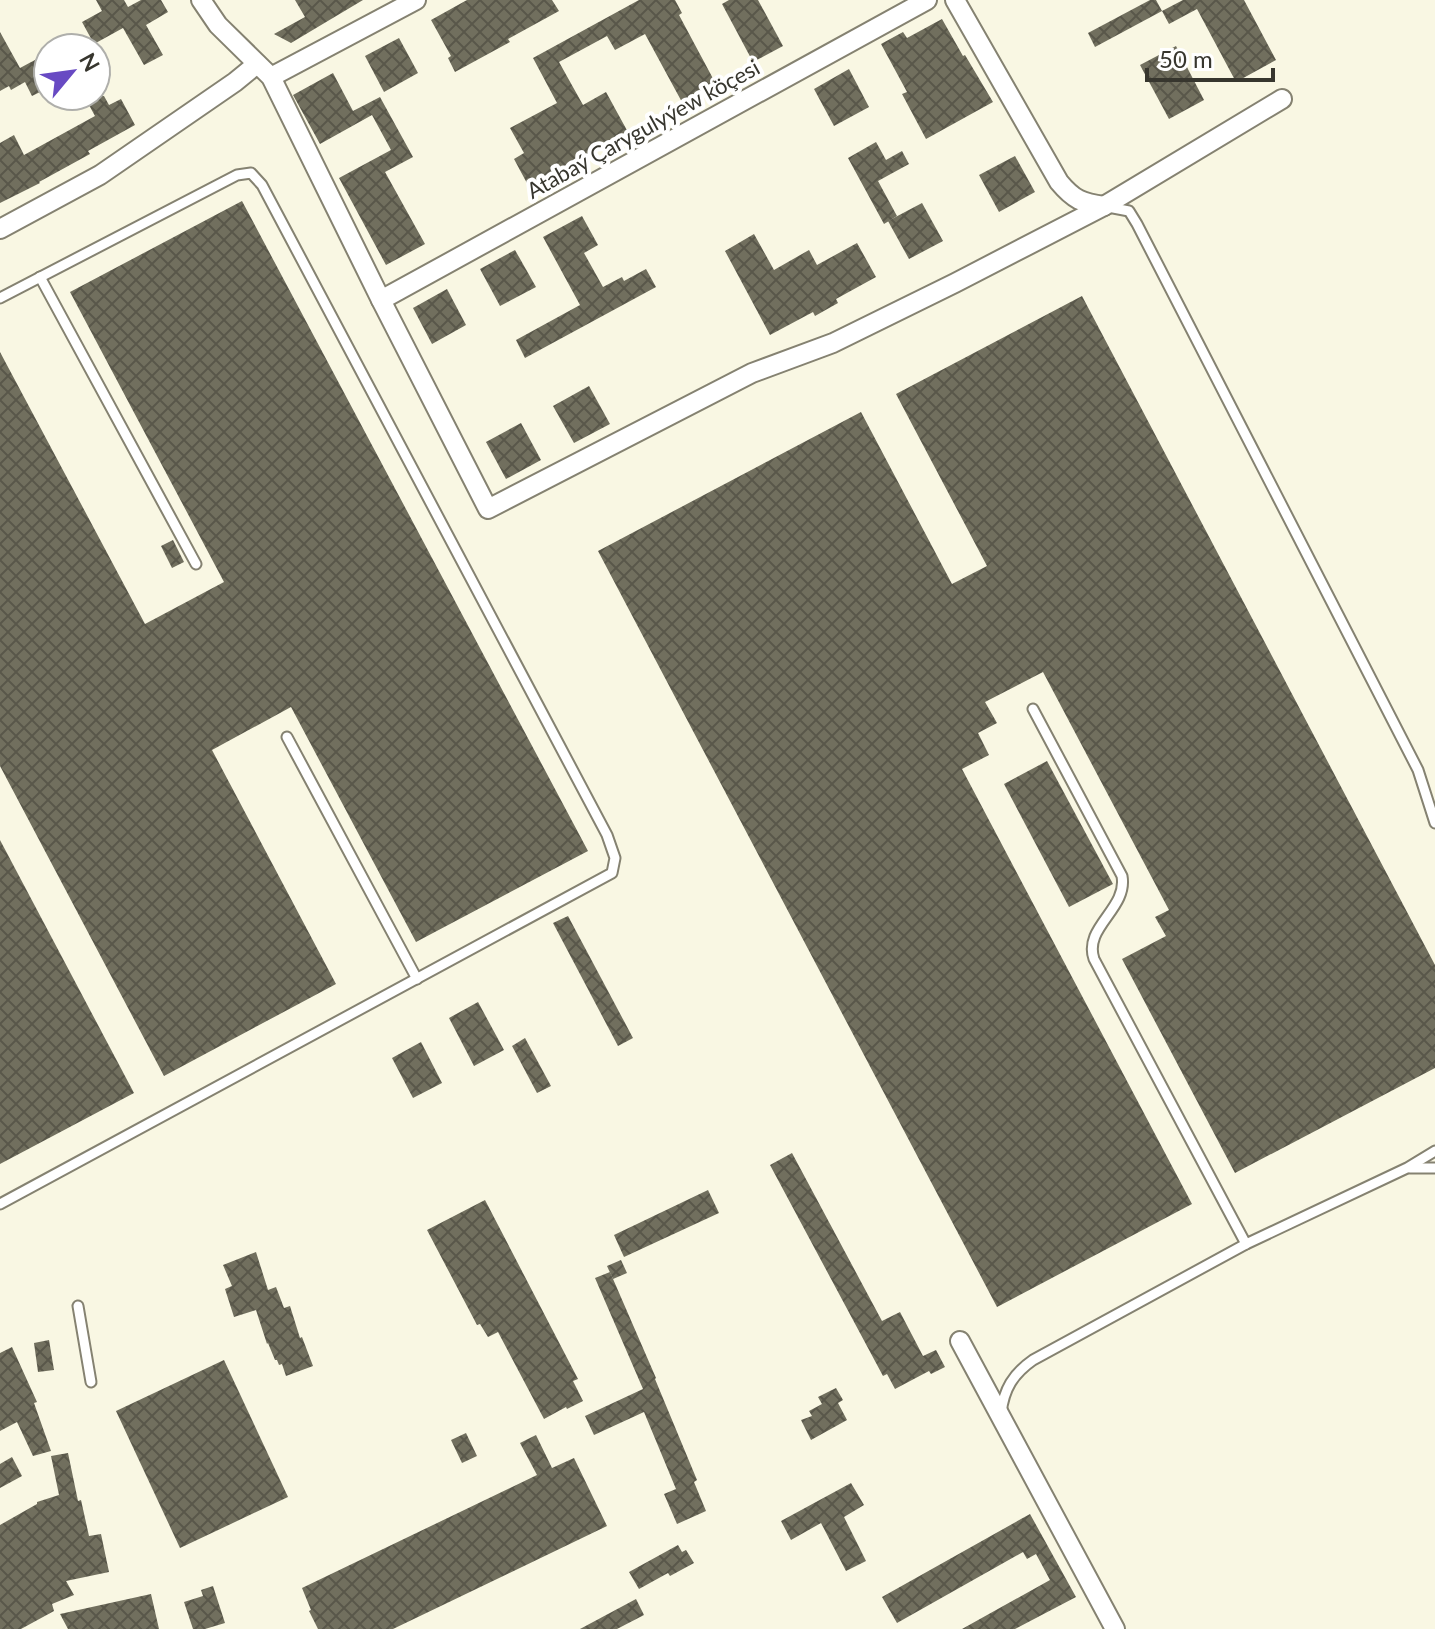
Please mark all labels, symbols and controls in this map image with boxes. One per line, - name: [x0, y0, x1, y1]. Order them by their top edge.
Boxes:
- north arrow: [32, 32, 112, 112]
- scale bar: [1147, 32, 1273, 82]
- text: 50 m: [1159, 44, 1213, 73]
- text: N: [74, 48, 106, 76]
- street label: Atabaý Çarygulyýew köçesi: [522, 53, 764, 204]

